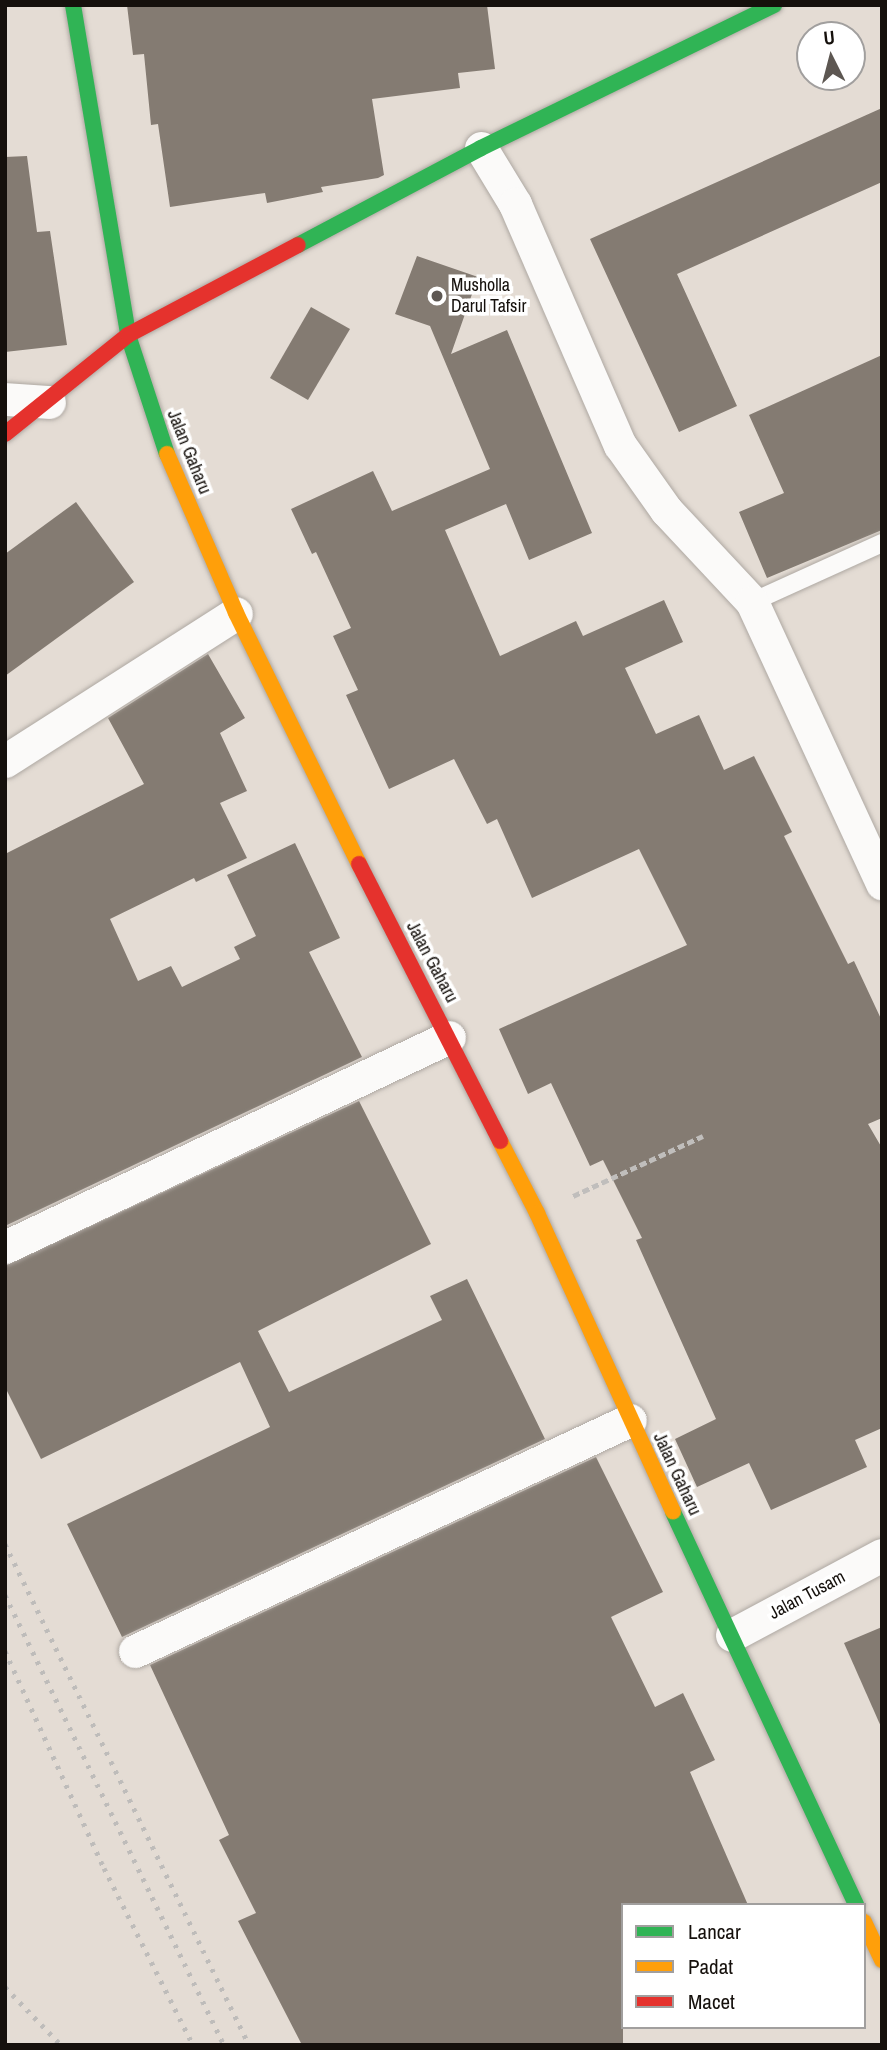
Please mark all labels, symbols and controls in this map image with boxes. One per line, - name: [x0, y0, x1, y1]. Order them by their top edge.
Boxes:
- north arrow: [796, 21, 866, 91]
- text: U: [822, 24, 836, 51]
- place label: Musholla Darul Tafsir: [451, 275, 527, 318]
- marker: Musholla Darul Tafsir: [429, 288, 445, 304]
- street label: Jalan Gaharu: [162, 407, 216, 497]
- street label: Jalan Gaharu: [402, 918, 462, 1006]
- street label: Jalan Gaharu: [648, 1429, 706, 1519]
- street label: Jalan Tusam: [765, 1566, 849, 1624]
- legend: [621, 1903, 866, 2029]
- text: Lancar: [688, 1917, 741, 1946]
- text: Padat: [688, 1952, 733, 1981]
- text: Macet: [688, 1987, 735, 2016]

